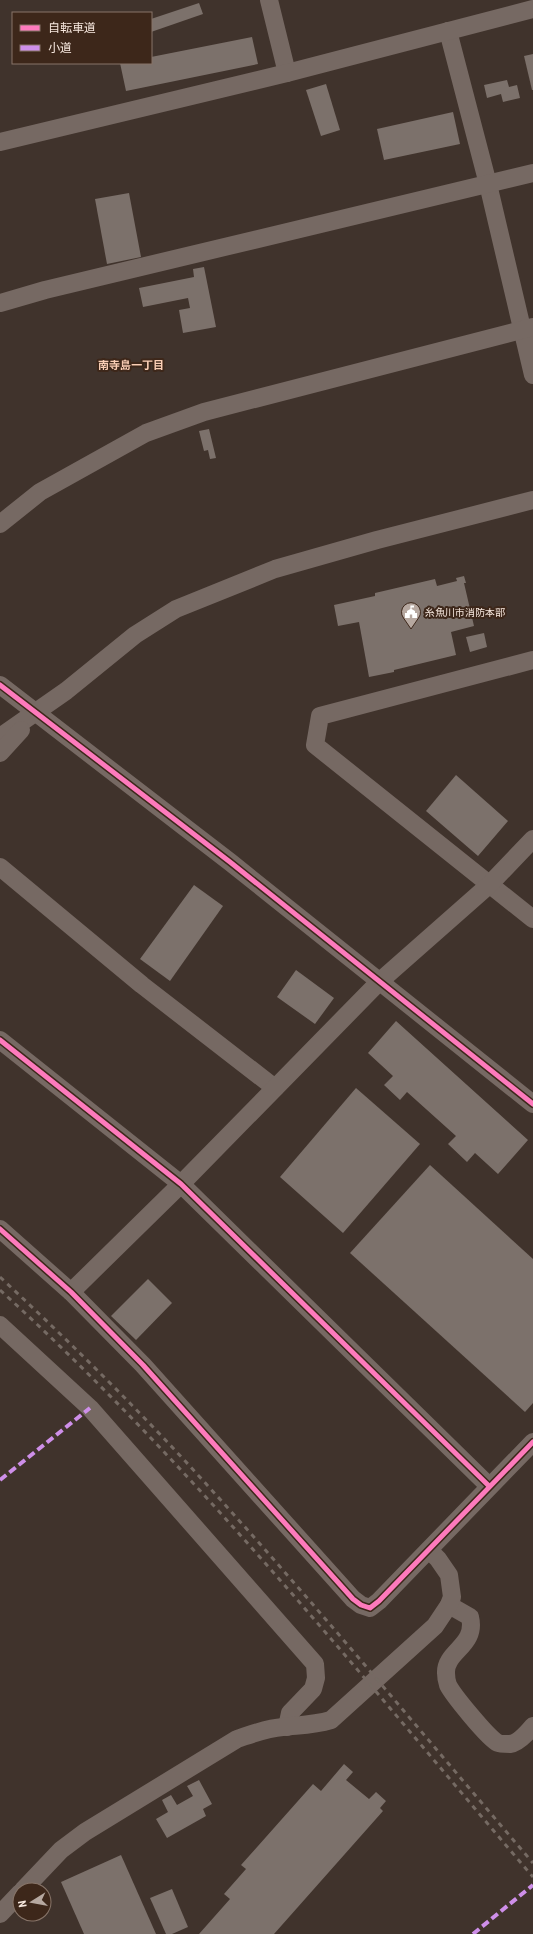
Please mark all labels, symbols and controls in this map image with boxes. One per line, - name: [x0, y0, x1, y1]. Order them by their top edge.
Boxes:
- legend: [12, 12, 152, 64]
- text: 自転車道: [48, 21, 96, 35]
- text: 小道: [48, 41, 72, 55]
- district label: 南寺島一丁目: [98, 359, 164, 372]
- public building icon: 糸魚川市消防本部: [400, 601, 422, 629]
- place label: 糸魚川市消防本部: [425, 607, 505, 618]
- north arrow: [12, 1882, 52, 1922]
- text: N: [16, 1899, 30, 1908]

